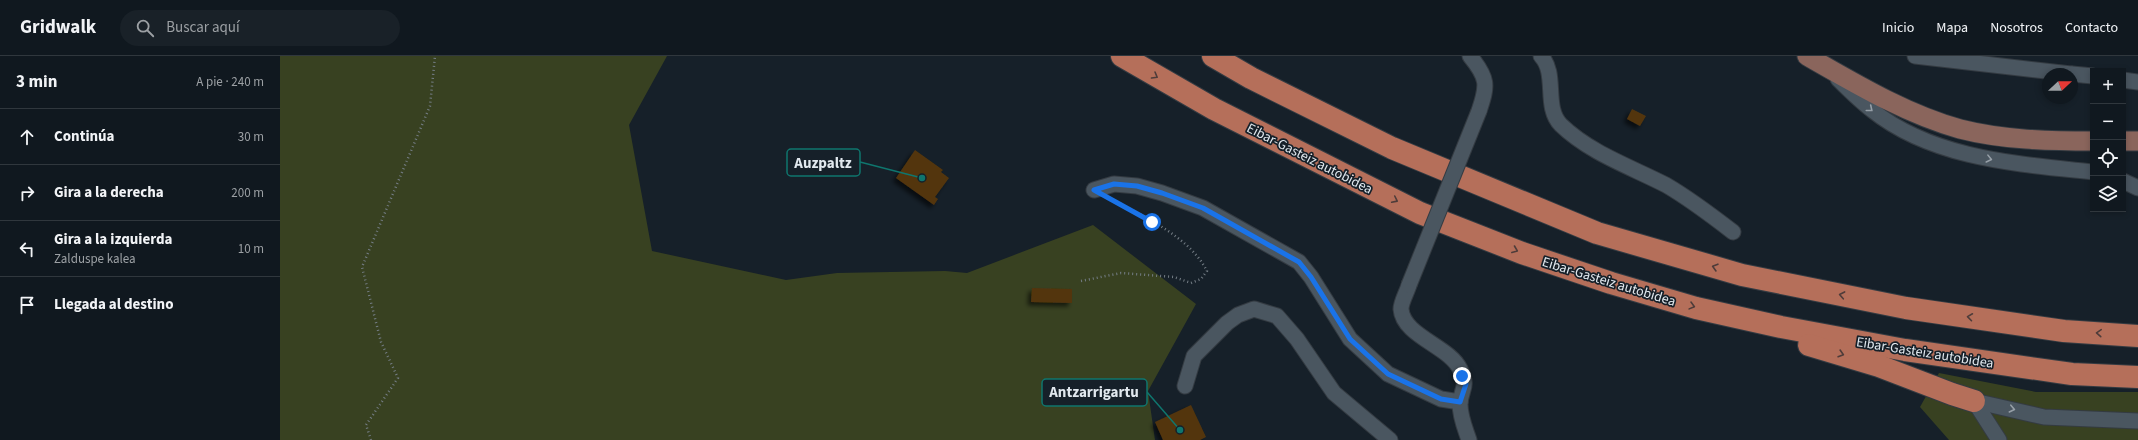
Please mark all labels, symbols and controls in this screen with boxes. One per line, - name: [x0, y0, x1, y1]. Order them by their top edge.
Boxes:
- search box: [120, 10, 400, 46]
- text: Gridwalk: [20, 14, 96, 41]
- icon: search: [134, 17, 156, 39]
- text: Buscar aquí: [166, 17, 240, 38]
- text: Inicio: [1882, 18, 1914, 38]
- text: Mapa: [1936, 18, 1968, 38]
- text: Nosotros: [1990, 18, 2043, 38]
- text: Contacto: [2065, 18, 2118, 38]
- north arrow: [2042, 68, 2078, 104]
- map controls: [2090, 68, 2126, 212]
- button: +: [2090, 68, 2126, 104]
- text: 3 min: [16, 70, 57, 94]
- one-way arrow: [1151, 72, 1158, 79]
- text: A pie · 240 m: [196, 73, 264, 91]
- one-way arrow: [1866, 104, 1873, 111]
- button: −: [2090, 104, 2126, 140]
- street label: Eibar-Gasteiz autobidea: [1243, 118, 1376, 199]
- icon: ahead: [16, 126, 38, 148]
- text: Continúa: [54, 126, 115, 147]
- text: 30 m: [238, 128, 264, 146]
- button: locate: [2090, 140, 2126, 176]
- callout: Auzpaltz: [787, 149, 860, 176]
- text: Auzpaltz: [793, 153, 852, 174]
- one-way arrow: [1986, 154, 1992, 162]
- button: layers: [2090, 176, 2126, 212]
- icon: right: [16, 182, 38, 204]
- text: Gira a la derecha: [54, 182, 164, 203]
- text: 200 m: [231, 184, 264, 202]
- one-way arrow: [1390, 195, 1398, 203]
- route start: [1143, 213, 1161, 231]
- text: Gira a la izquierda: [54, 229, 173, 250]
- icon: left: [16, 238, 38, 260]
- text: 10 m: [238, 240, 264, 258]
- one-way arrow: [1510, 245, 1518, 253]
- text: Zalduspe kalea: [54, 250, 136, 268]
- street label: Eibar-Gasteiz autobidea: [1539, 252, 1678, 312]
- one-way arrow: [1712, 263, 1719, 272]
- one-way arrow: [1839, 292, 1845, 300]
- icon: arrive: [16, 294, 38, 316]
- text: Llegada al destino: [54, 294, 174, 315]
- one-way arrow: [1688, 301, 1695, 310]
- one-way arrow: [1967, 313, 1973, 322]
- one-way arrow: [2096, 329, 2102, 338]
- street label: Eibar-Gasteiz autobidea: [1855, 332, 1995, 374]
- one-way arrow: [1837, 349, 1844, 358]
- route end: [1453, 367, 1471, 385]
- callout: Antzarrigartu: [1042, 379, 1147, 406]
- text: Antzarrigartu: [1048, 382, 1139, 403]
- one-way arrow: [2009, 405, 2015, 413]

